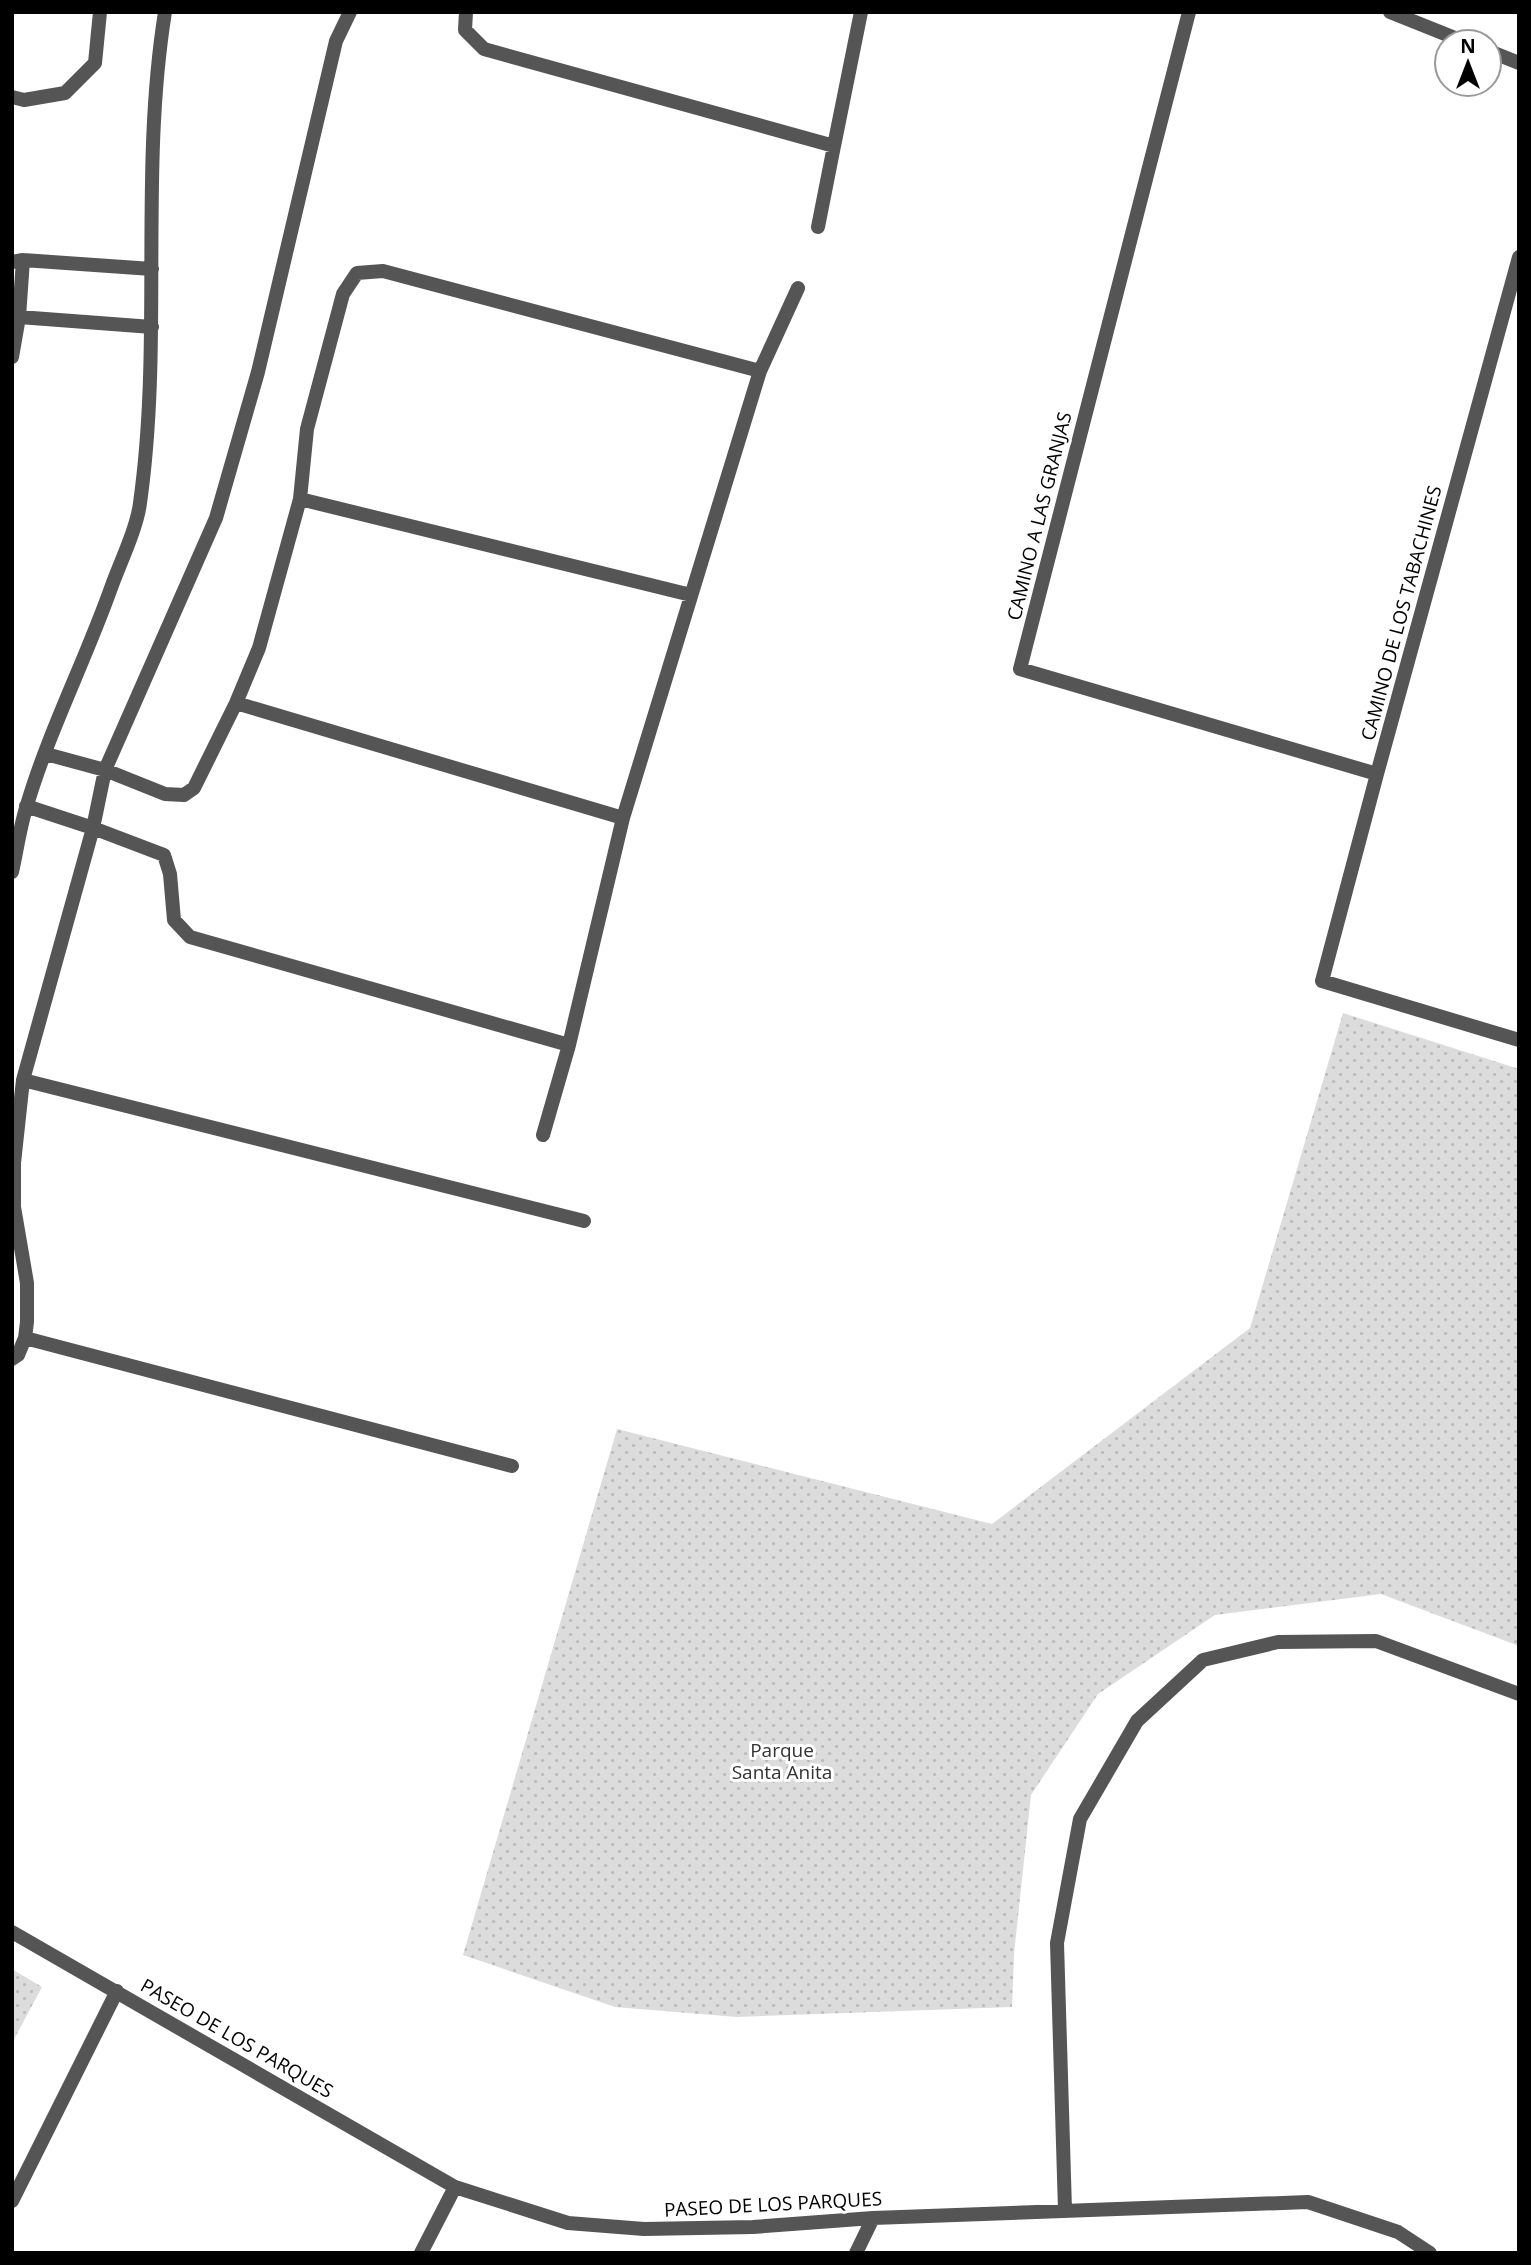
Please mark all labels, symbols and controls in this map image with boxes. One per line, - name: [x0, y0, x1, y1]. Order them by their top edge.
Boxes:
- north arrow: [1433, 28, 1503, 98]
- text: N: [1460, 33, 1476, 59]
- street label: CAMINO A LAS GRANJAS: [1000, 409, 1078, 623]
- street label: CAMINO DE LOS TABACHINES: [1354, 483, 1448, 743]
- park label: Parque Santa Anita: [732, 1737, 832, 1785]
- street label: PASEO DE LOS PARQUES: [136, 1972, 338, 2104]
- street label: PASEO DE LOS PARQUES: [663, 2185, 883, 2223]

